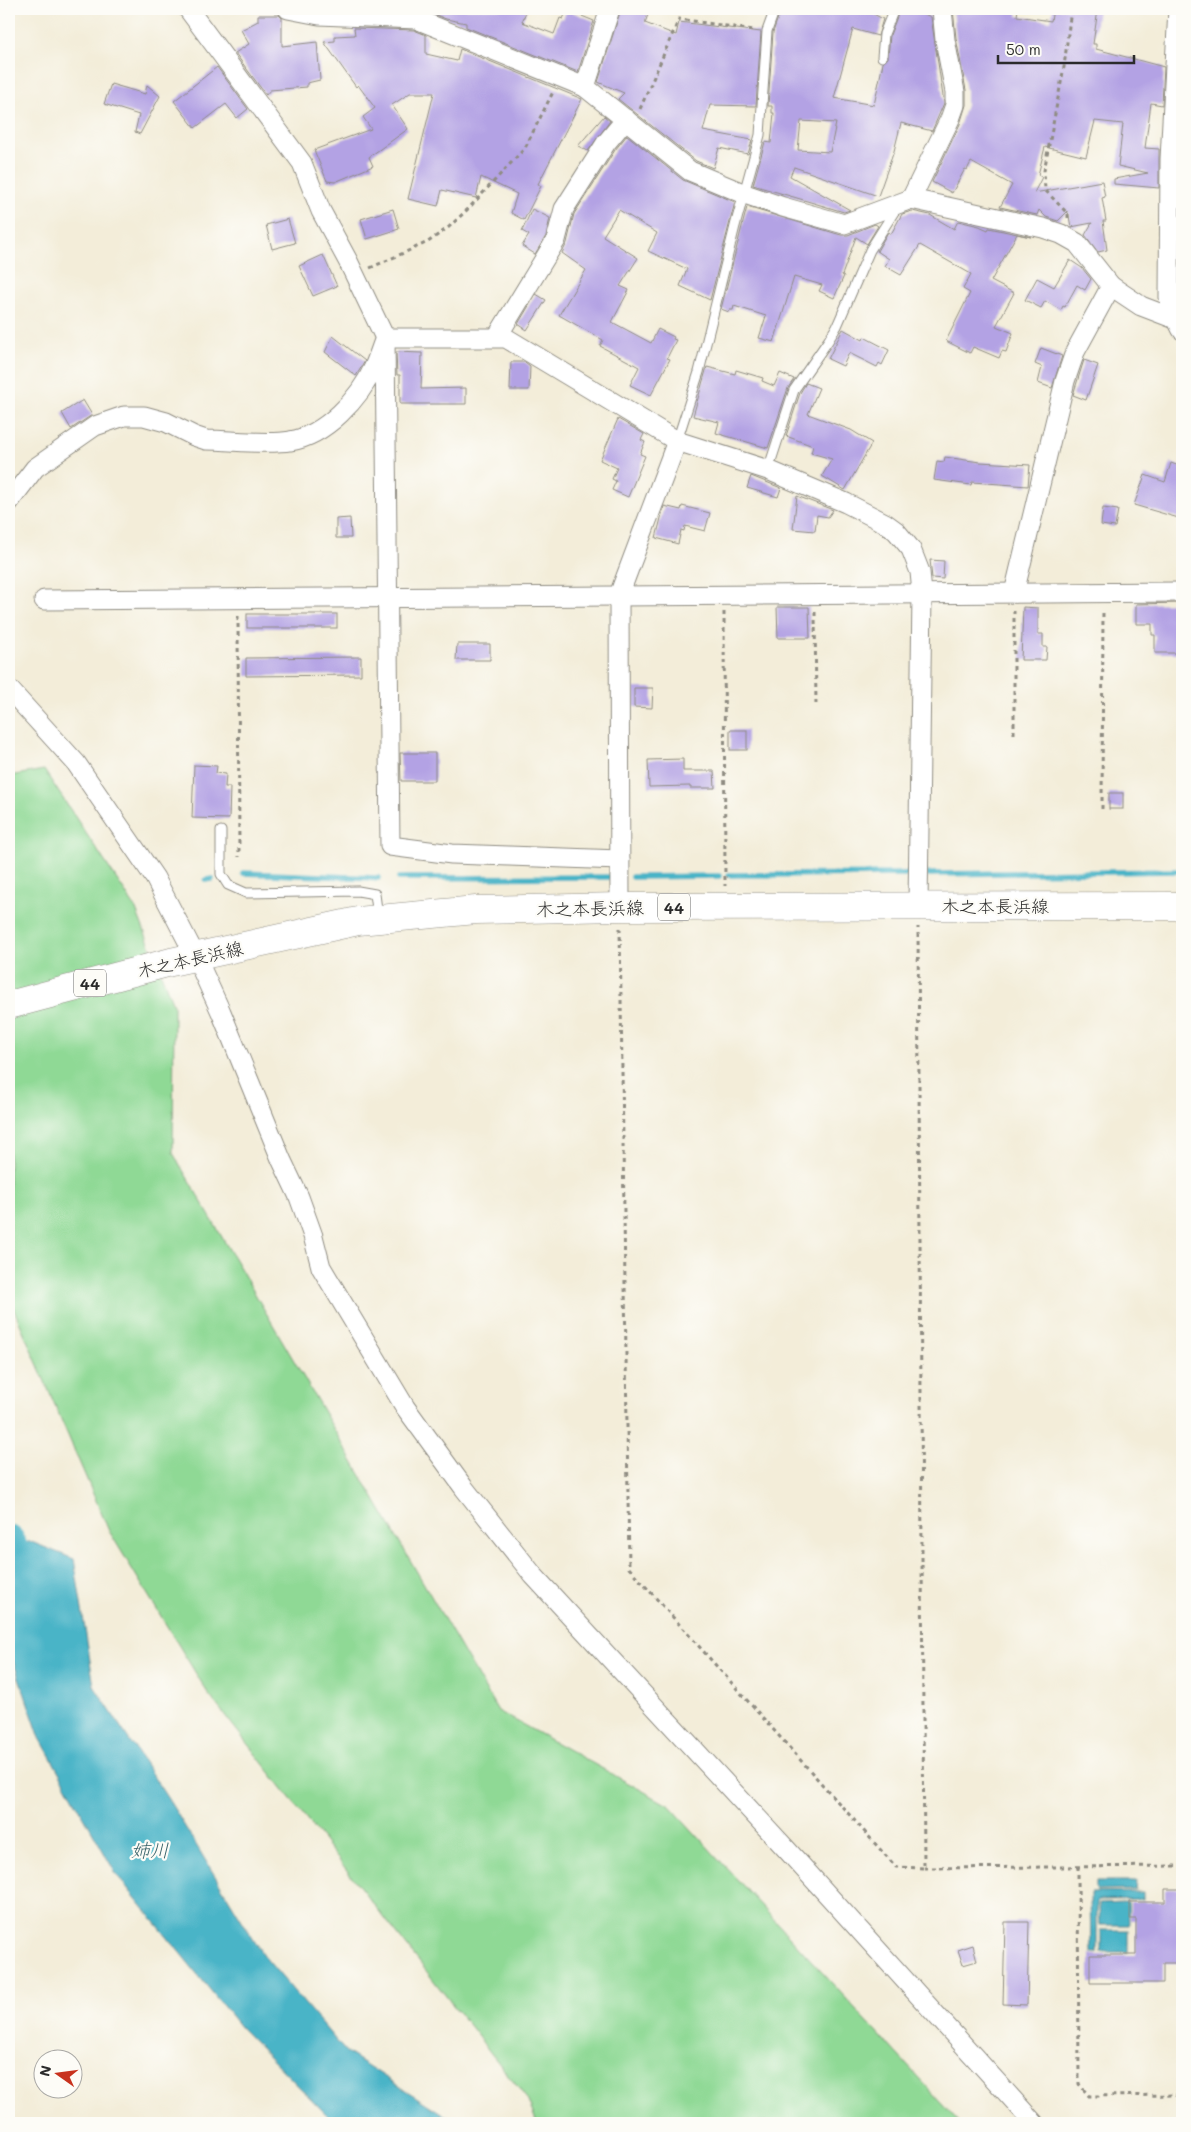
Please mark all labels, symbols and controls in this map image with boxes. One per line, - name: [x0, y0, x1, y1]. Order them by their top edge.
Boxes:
- scale bar: [998, 32, 1135, 64]
- text: 50 m: [1006, 39, 1041, 59]
- road number: 44: [658, 894, 690, 920]
- street label: 木之本長浜線: [941, 894, 1049, 918]
- street label: 木之本長浜線: [536, 895, 644, 921]
- street label: 木之本長浜線: [135, 935, 245, 983]
- road number: 44: [74, 970, 106, 996]
- water label: 姉川: [131, 1837, 169, 1862]
- north arrow: [32, 2050, 82, 2100]
- text: N: [34, 2063, 55, 2078]

